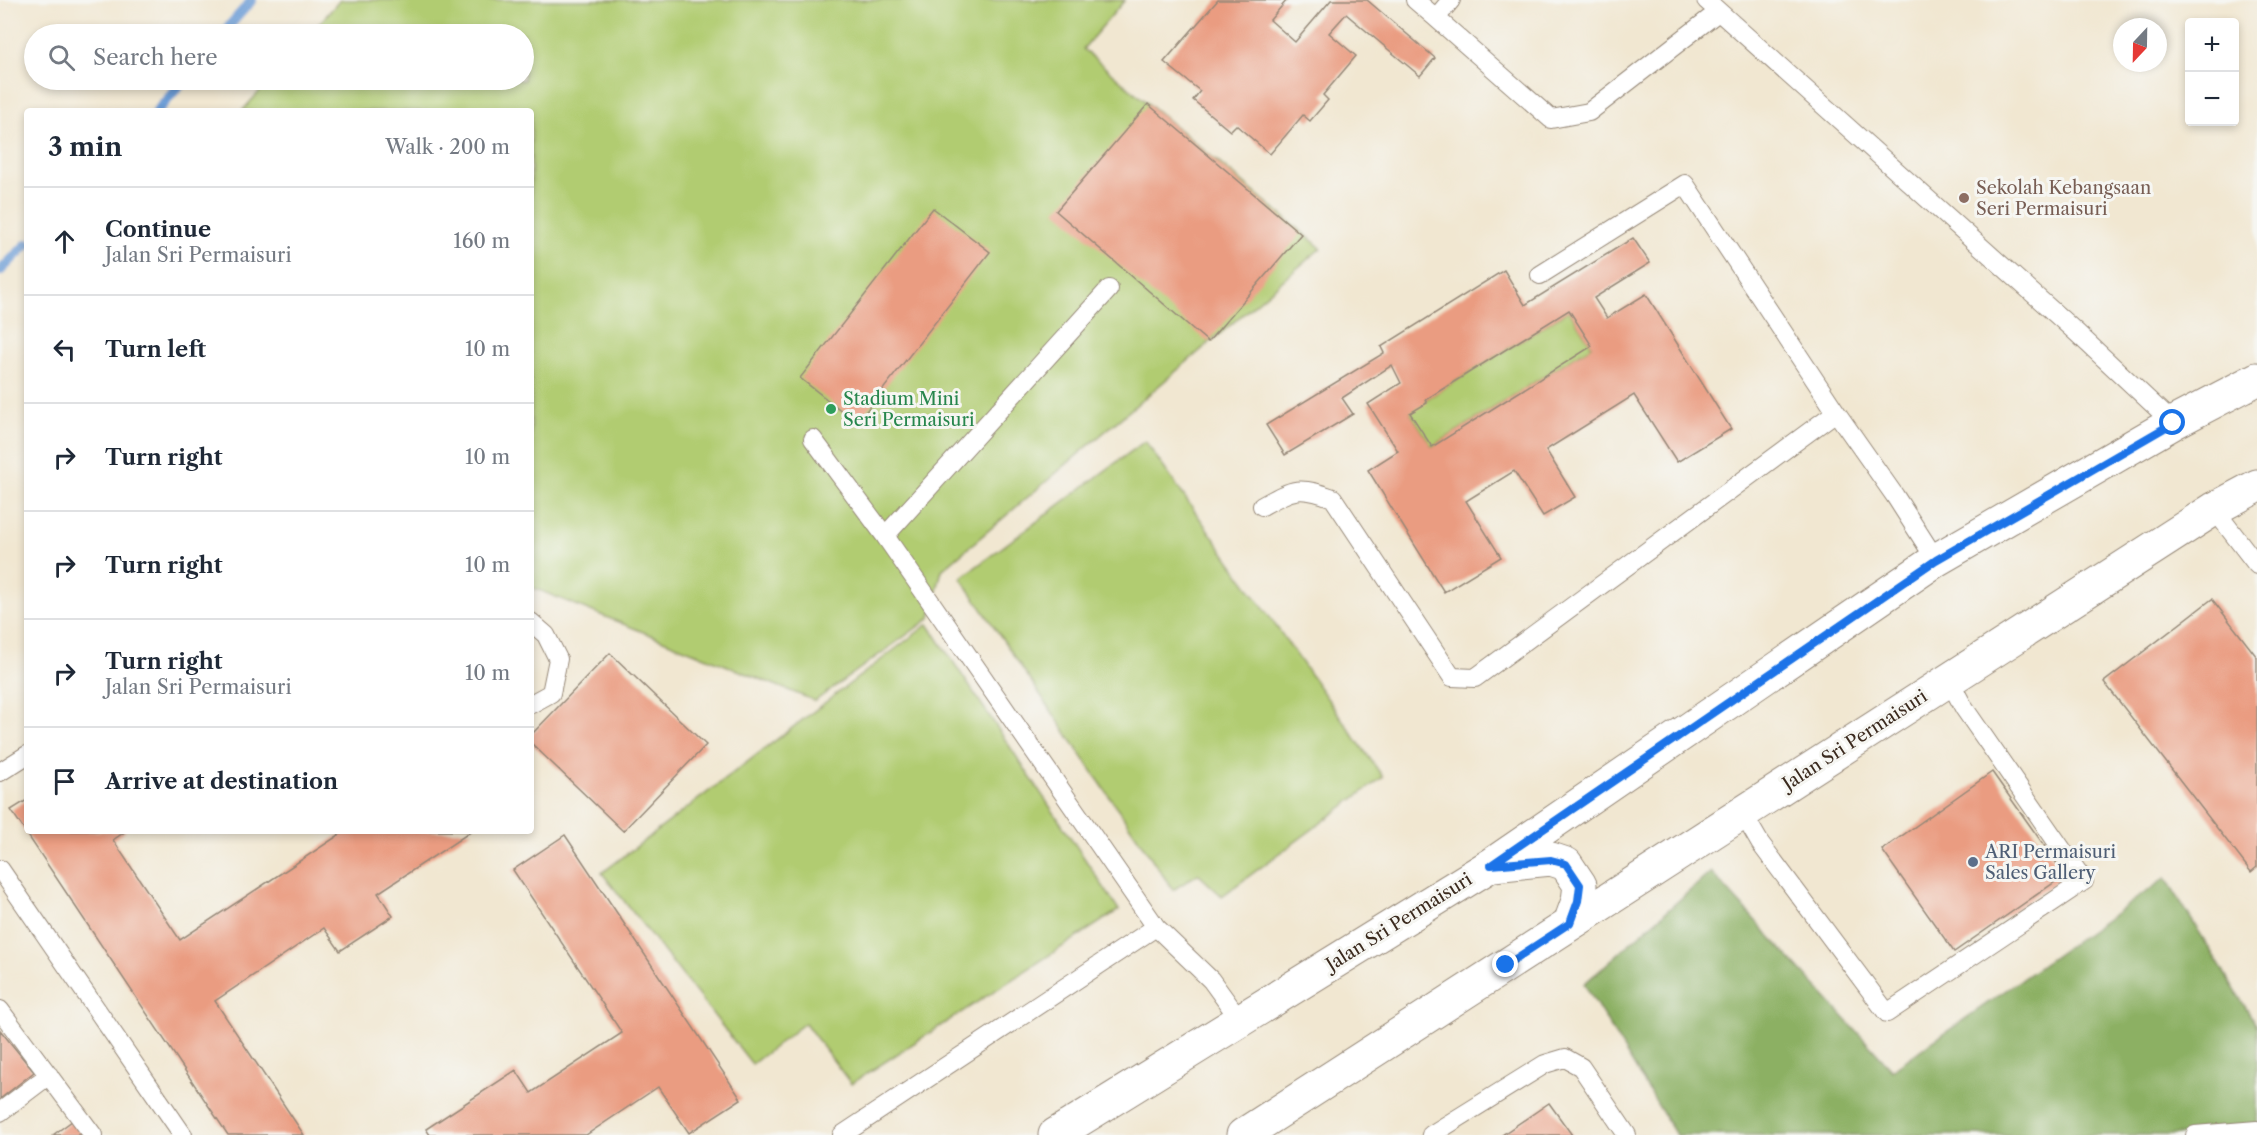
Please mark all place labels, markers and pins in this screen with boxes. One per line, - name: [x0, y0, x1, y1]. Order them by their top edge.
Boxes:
- place label: Sekolah Kebangsaan Seri Permaisuri: [1976, 177, 2151, 220]
- marker: Sekolah Kebangsaan Seri Permaisuri: [1957, 191, 1971, 205]
- place label: Stadium Mini Seri Permaisuri: [843, 388, 975, 431]
- marker: Stadium Mini Seri Permaisuri: [824, 402, 838, 416]
- place label: ARI Permaisuri Sales Gallery: [1984, 841, 2116, 884]
- marker: ARI Permaisuri Sales Gallery: [1966, 855, 1980, 869]

